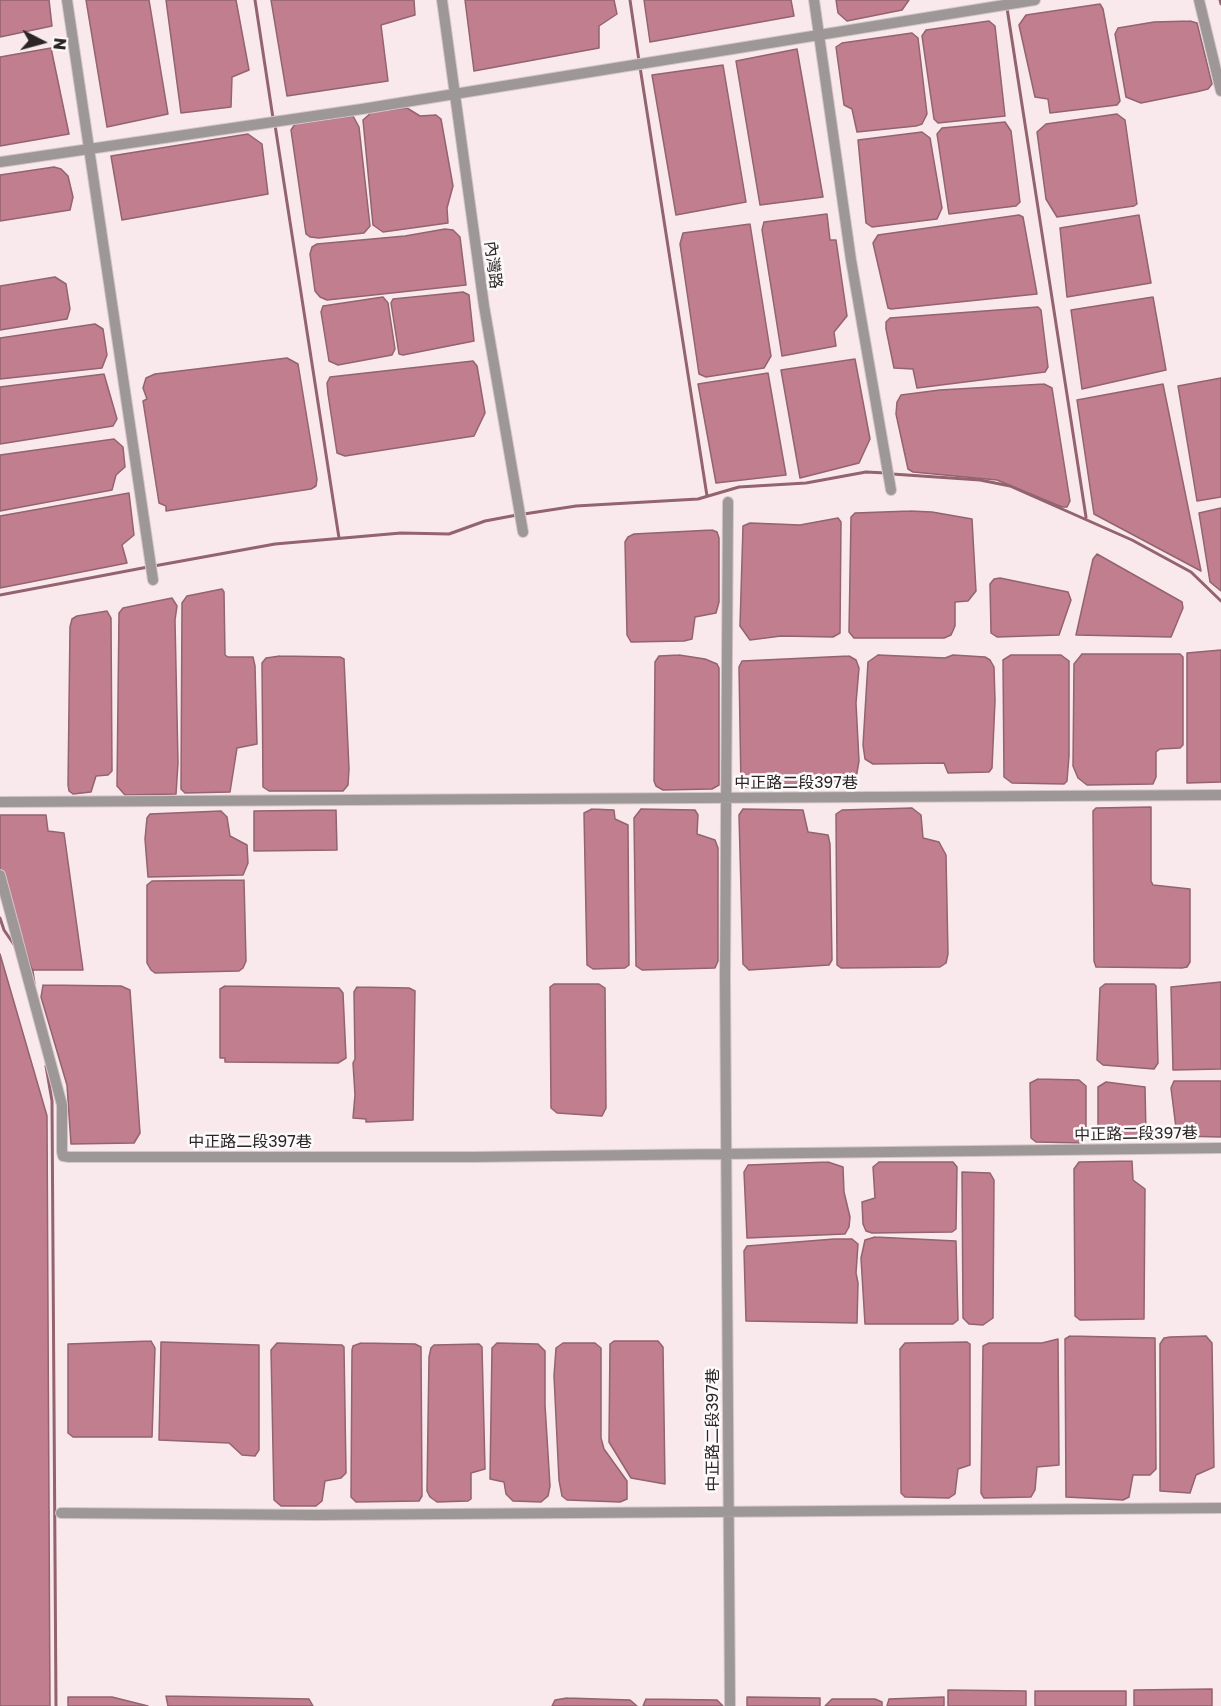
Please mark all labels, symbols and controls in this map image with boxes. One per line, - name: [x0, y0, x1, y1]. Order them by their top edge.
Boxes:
- north arrow: [12, 12, 72, 72]
- text: N: [49, 37, 70, 51]
- street label: 內灣路: [481, 240, 505, 290]
- street label: 中正路二段397巷: [734, 773, 858, 793]
- street label: 中正路二段397巷: [1074, 1123, 1198, 1145]
- street label: 中正路二段397巷: [188, 1132, 312, 1152]
- street label: 中正路二段397巷: [703, 1368, 723, 1492]

